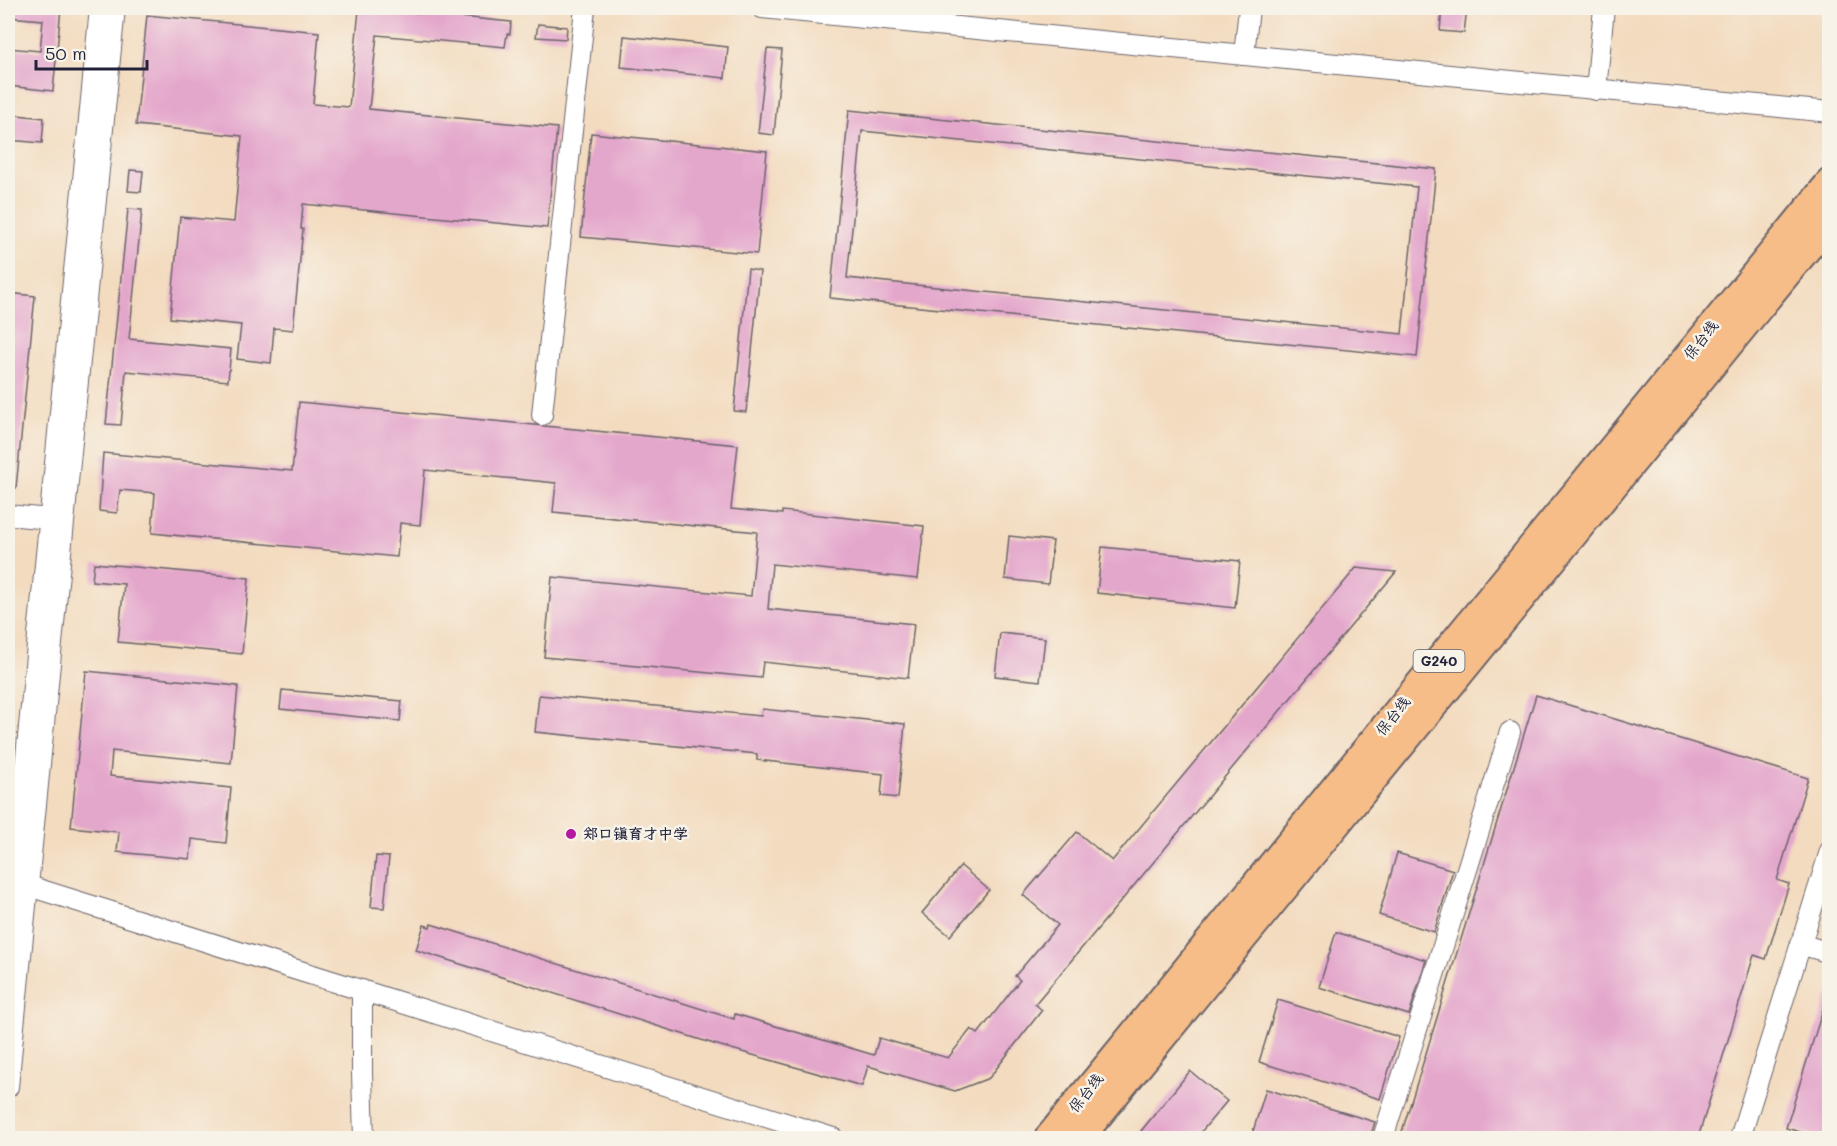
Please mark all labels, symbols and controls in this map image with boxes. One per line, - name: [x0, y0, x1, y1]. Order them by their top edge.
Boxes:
- scale bar: [36, 33, 147, 71]
- text: 50 m: [45, 41, 87, 65]
- street label: 保台线: [1678, 316, 1722, 363]
- road number: G240: [1414, 650, 1464, 672]
- street label: 保台线: [1370, 692, 1414, 739]
- place label: 郑口镇育才中学: [583, 823, 688, 843]
- marker: 郑口镇育才中学: [564, 827, 578, 841]
- street label: 保台线: [1063, 1069, 1107, 1116]

